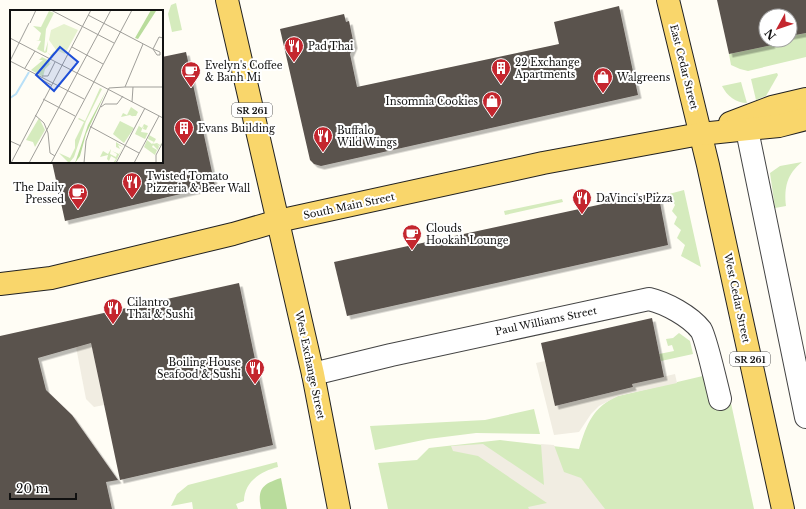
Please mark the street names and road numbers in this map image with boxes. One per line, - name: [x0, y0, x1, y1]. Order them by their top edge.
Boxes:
- street label: East Cedar Street: [667, 23, 701, 111]
- road number: SR 261: [232, 103, 272, 117]
- street label: South Main Street: [302, 190, 396, 222]
- street label: West Cedar Street: [721, 251, 753, 344]
- street label: Paul Williams Street: [494, 304, 598, 338]
- street label: West Exchange Street: [292, 309, 328, 421]
- road number: SR 261: [730, 352, 770, 366]

